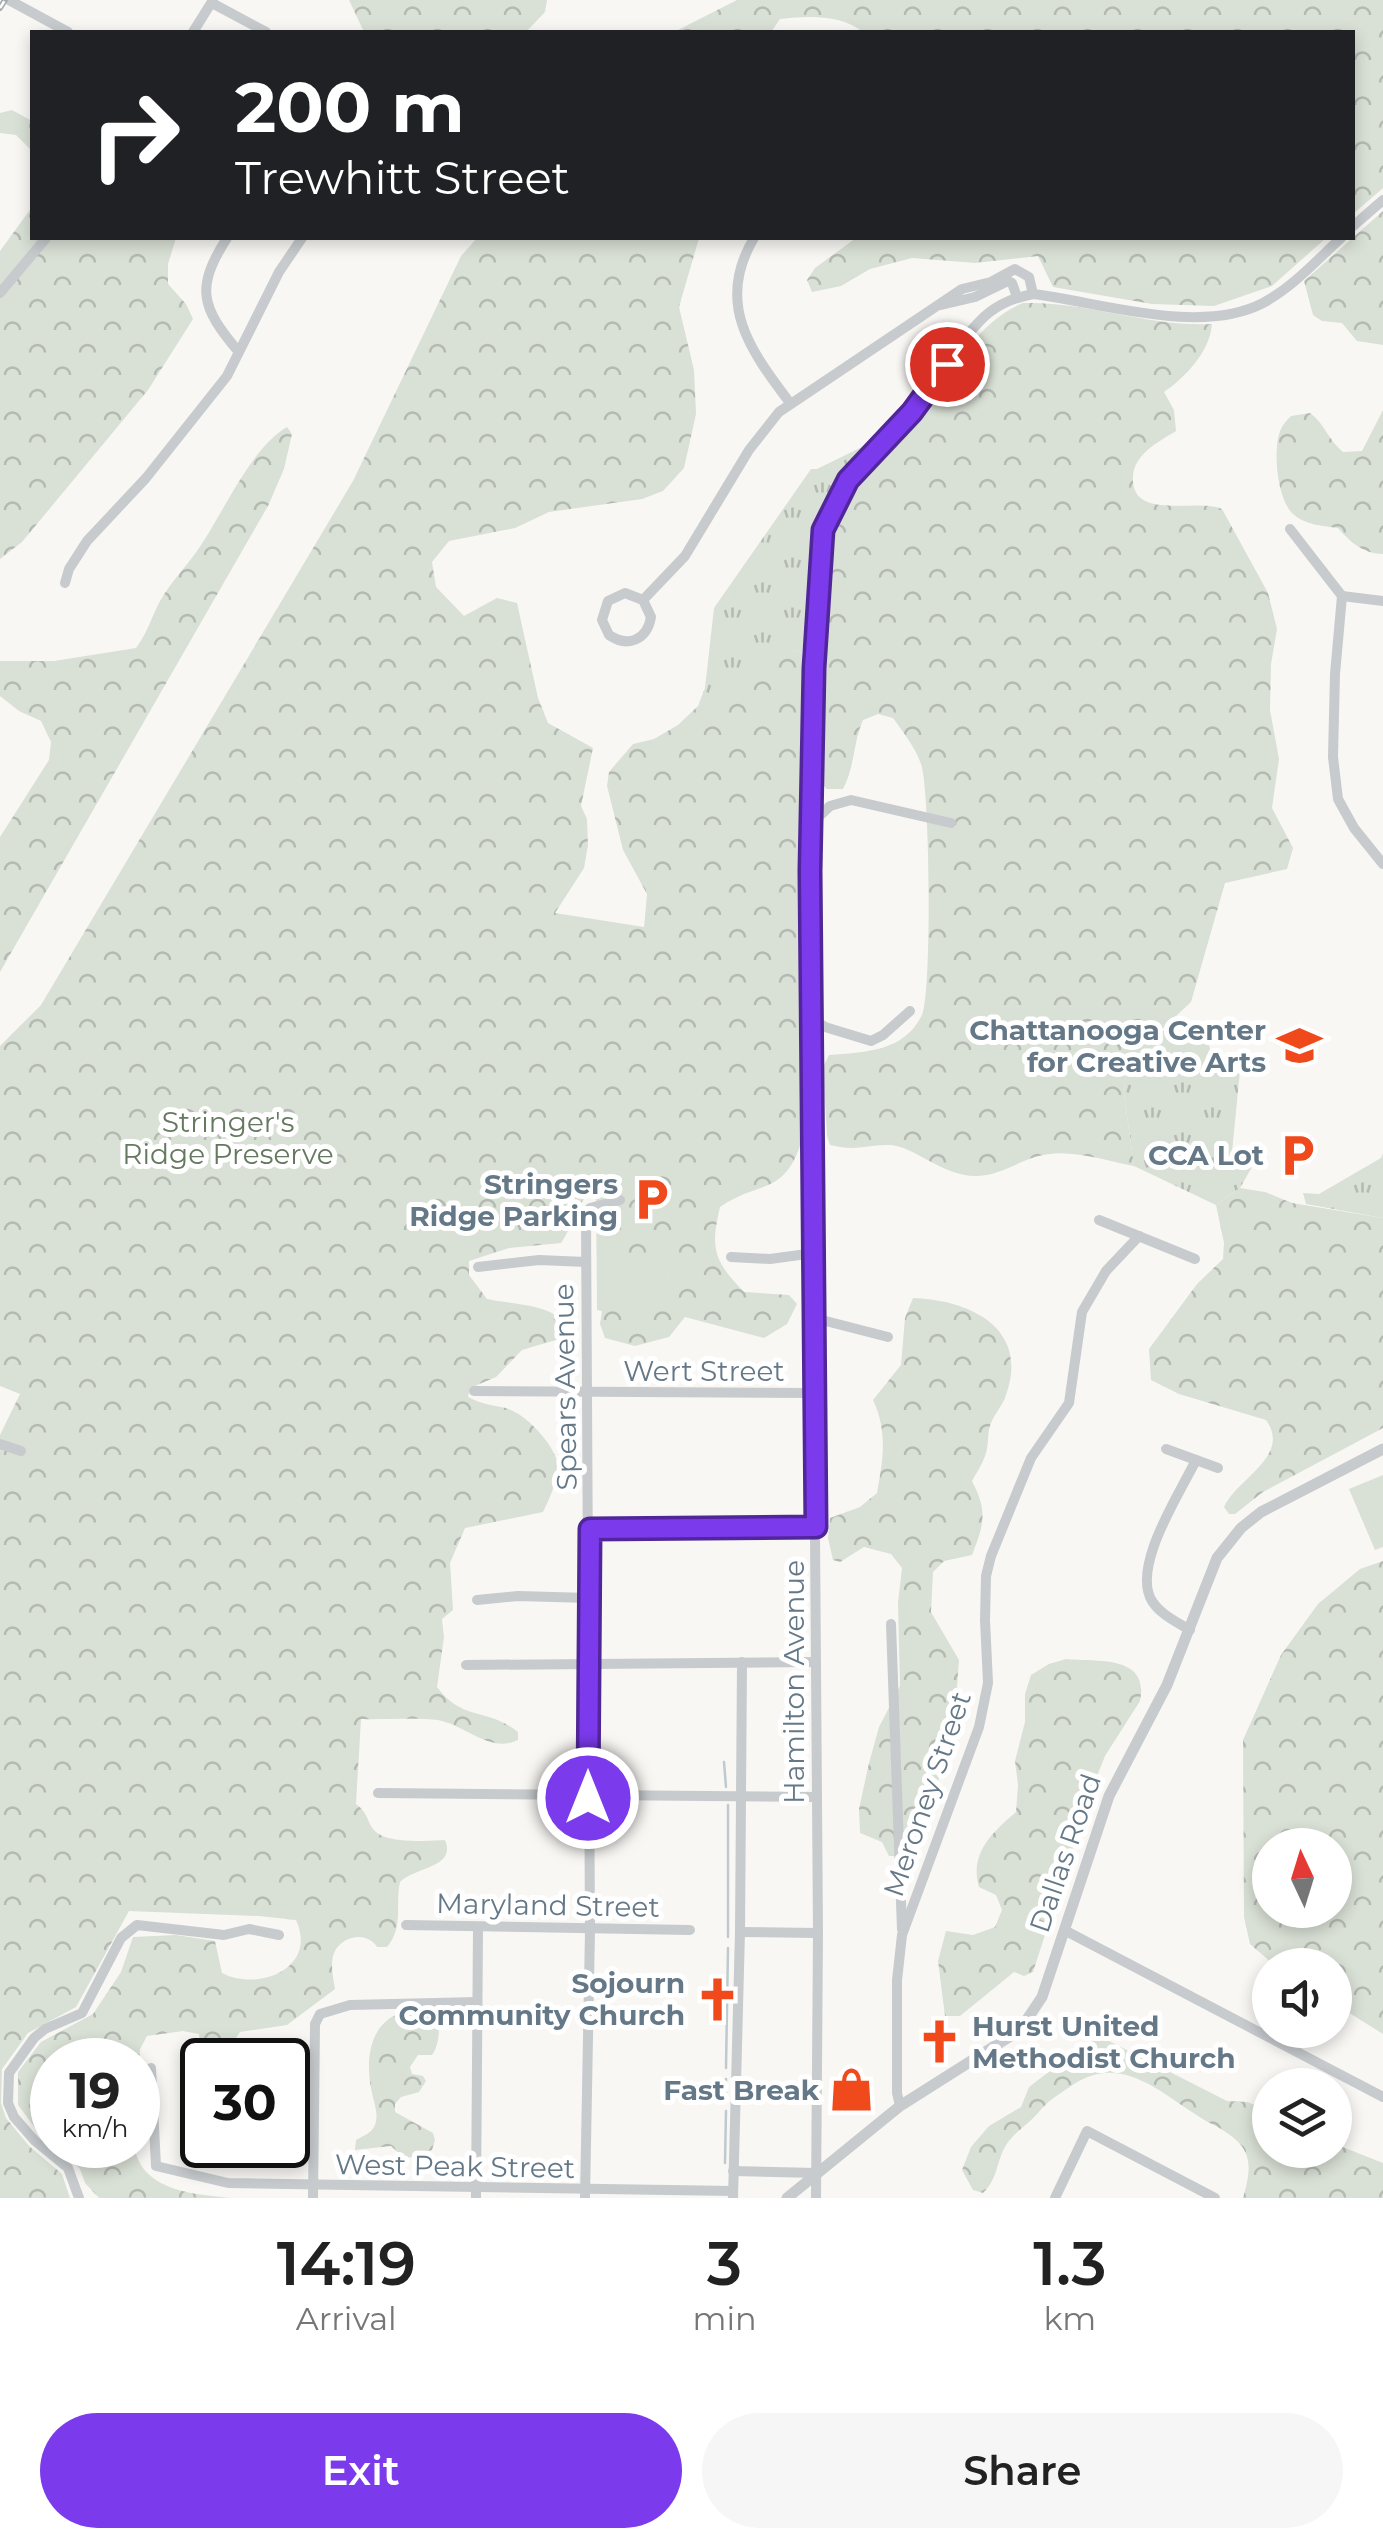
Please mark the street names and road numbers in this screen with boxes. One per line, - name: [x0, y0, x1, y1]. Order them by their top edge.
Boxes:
- street label: Spears Avenue: [546, 1283, 584, 1491]
- street label: Wert Street: [623, 1354, 785, 1388]
- street label: Hamilton Avenue: [777, 1560, 811, 1804]
- street label: Meroney Street: [876, 1687, 978, 1901]
- street label: Dallas Road: [1022, 1769, 1108, 1937]
- street label: Maryland Street: [436, 1886, 660, 1924]
- street label: West Peak Street: [335, 2147, 575, 2185]

